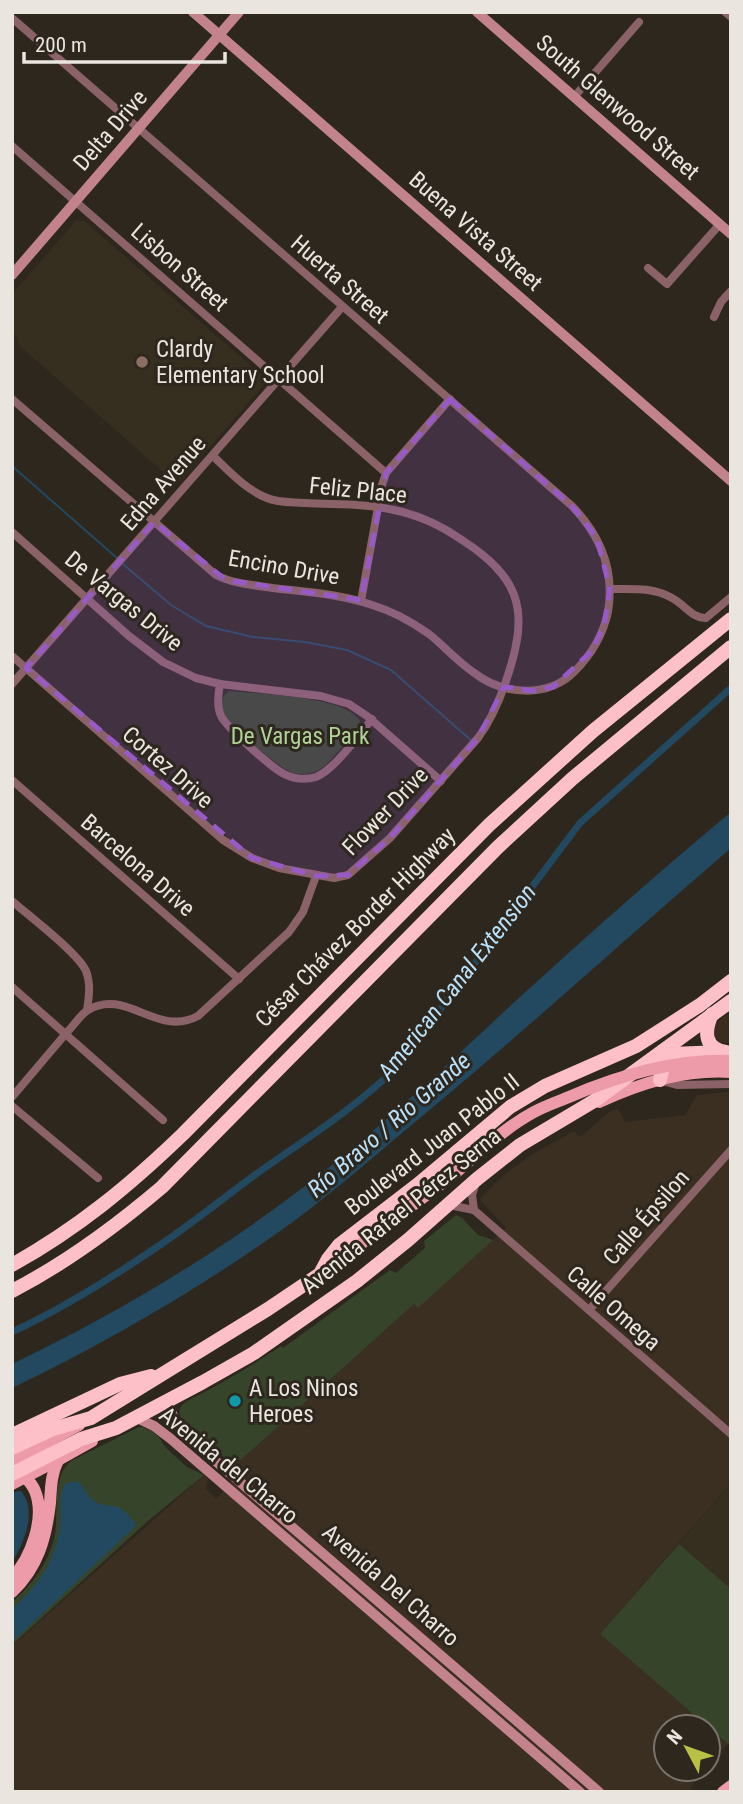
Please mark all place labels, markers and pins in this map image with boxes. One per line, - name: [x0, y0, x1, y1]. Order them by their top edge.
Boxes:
- place label: Clardy Elementary School: [156, 336, 325, 389]
- marker: Clardy Elementary School: [134, 354, 150, 370]
- place label: A Los Ninos Heroes: [249, 1375, 359, 1428]
- marker: A Los Ninos Heroes: [227, 1393, 243, 1409]

